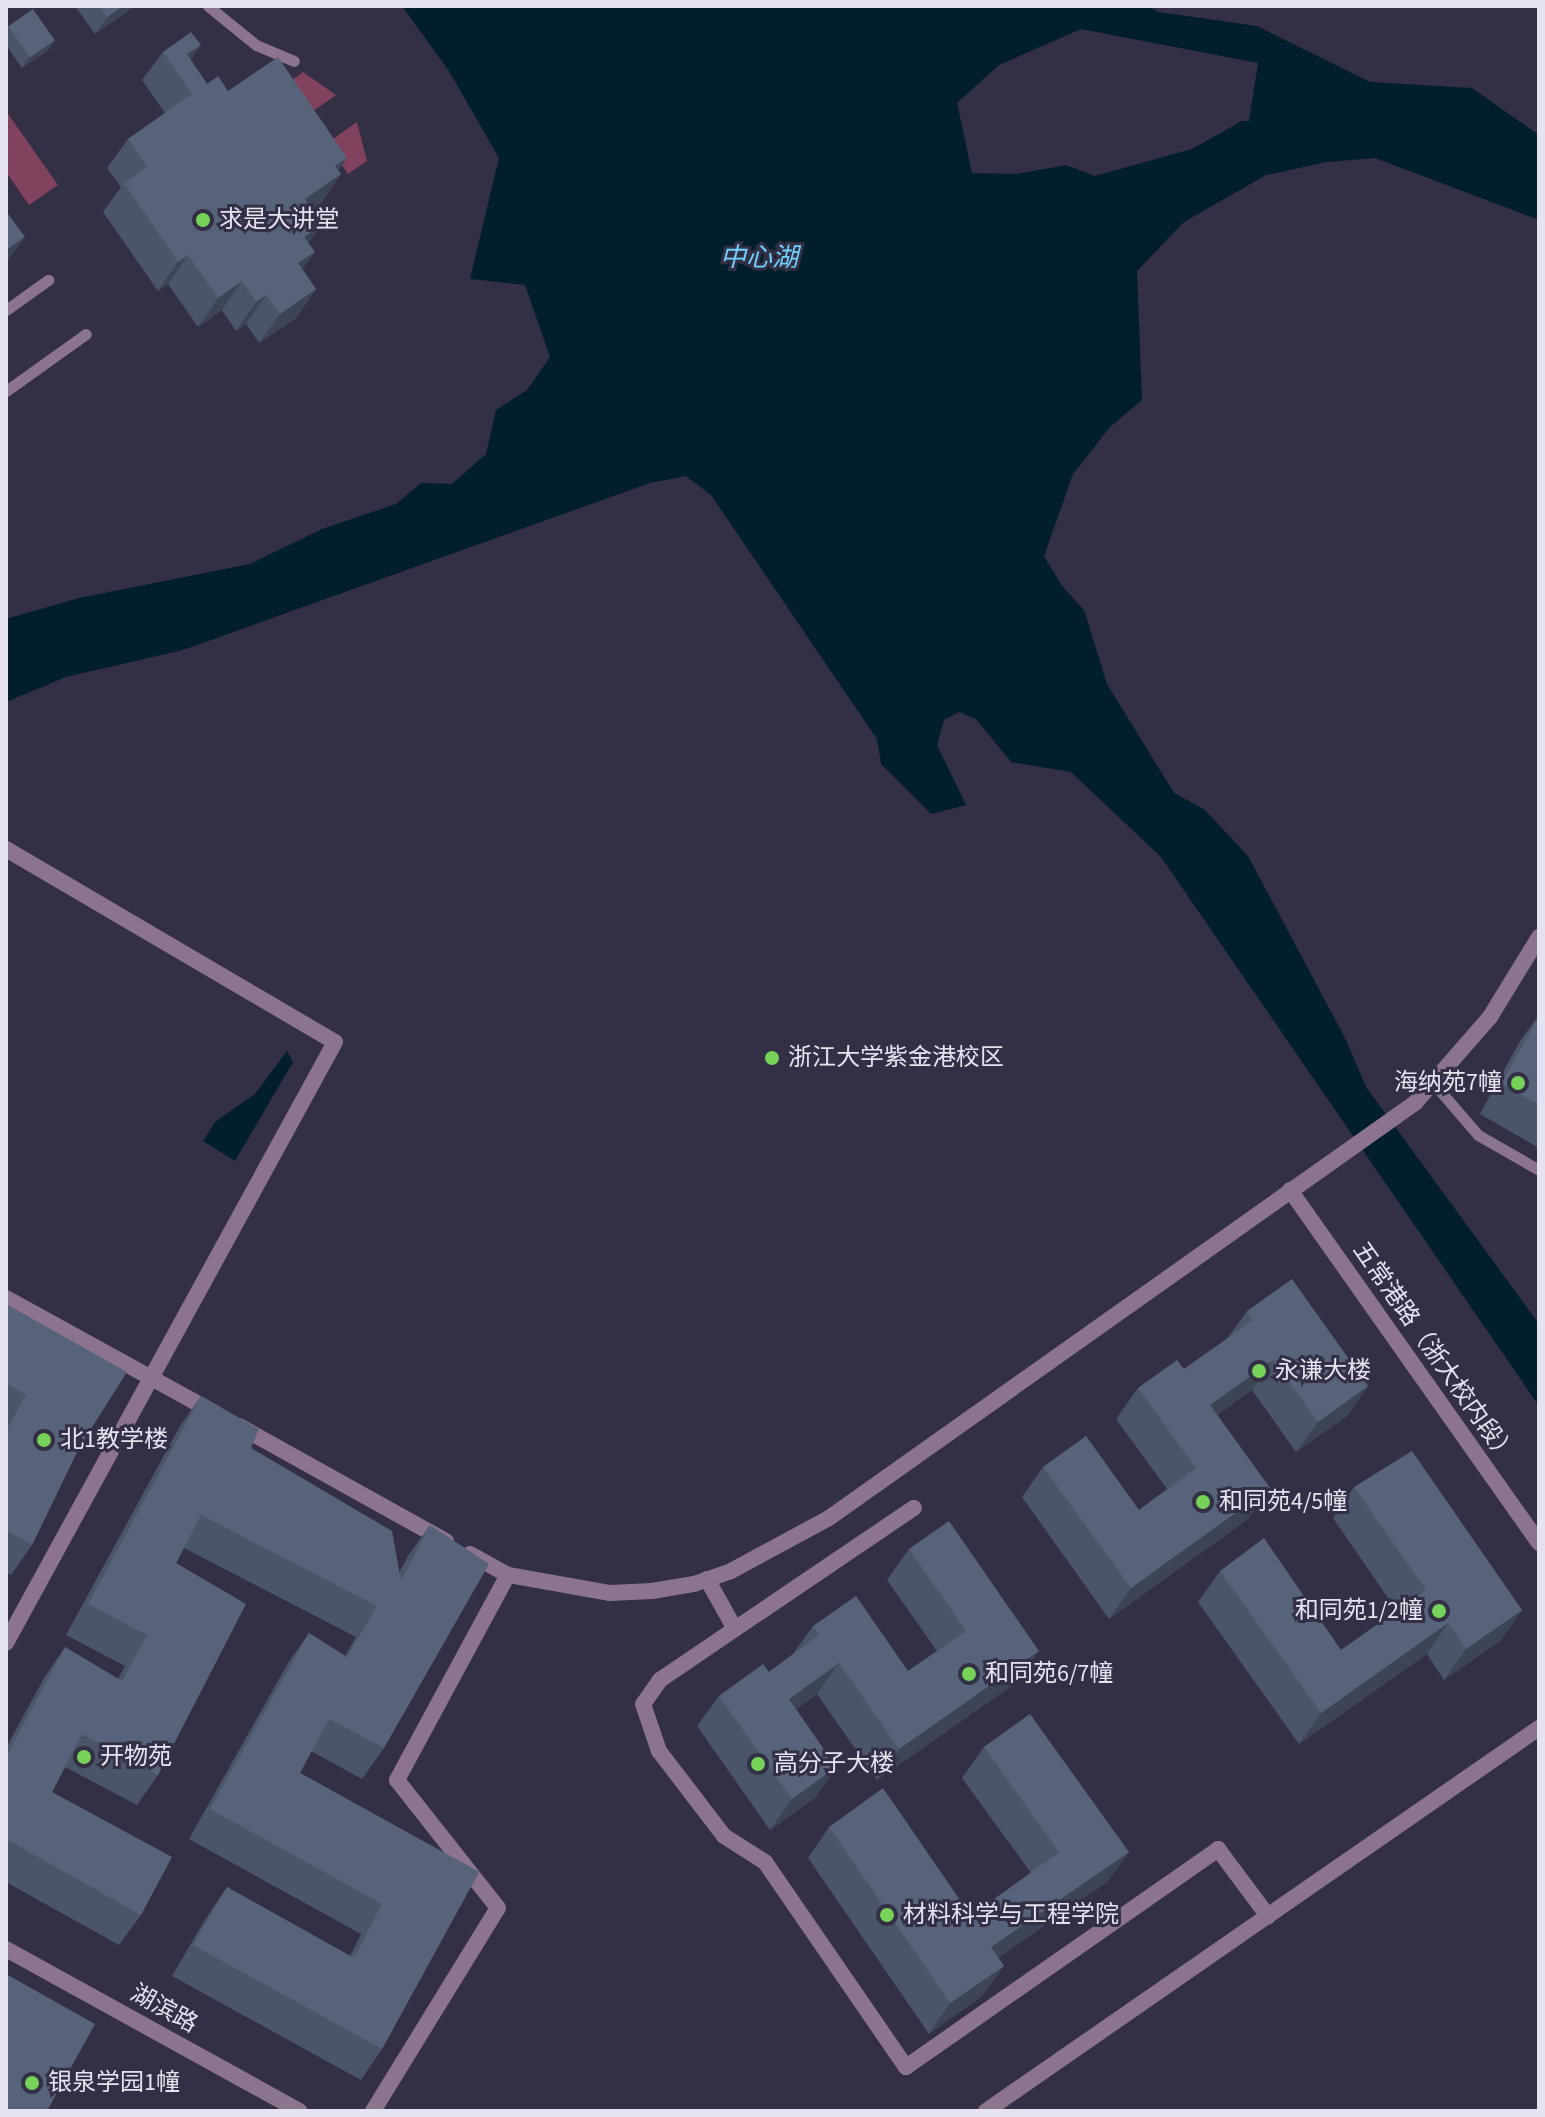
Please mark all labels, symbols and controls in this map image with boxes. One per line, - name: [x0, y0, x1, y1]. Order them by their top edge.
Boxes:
- place label: 求是大讲堂: [219, 206, 339, 234]
- marker: 求是大讲堂: [194, 211, 212, 229]
- water label: 中心湖: [720, 242, 798, 274]
- place label: 浙江大学紫金港校区: [788, 1044, 1004, 1072]
- marker: 浙江大学紫金港校区: [763, 1049, 781, 1067]
- place label: 海纳苑7幢: [1394, 1069, 1502, 1097]
- marker: 海纳苑7幢: [1509, 1074, 1527, 1092]
- street label: 五常港路（浙大校内段）: [1346, 1237, 1522, 1469]
- place label: 永谦大楼: [1275, 1357, 1371, 1385]
- marker: 永谦大楼: [1250, 1362, 1268, 1380]
- place label: 北1教学楼: [60, 1426, 168, 1454]
- marker: 北1教学楼: [35, 1431, 53, 1449]
- place label: 和同苑4/5幢: [1219, 1488, 1347, 1516]
- marker: 和同苑4/5幢: [1194, 1493, 1212, 1511]
- place label: 和同苑1/2幢: [1295, 1597, 1423, 1625]
- marker: 和同苑1/2幢: [1430, 1602, 1448, 1620]
- place label: 和同苑6/7幢: [985, 1660, 1113, 1688]
- marker: 和同苑6/7幢: [960, 1665, 978, 1683]
- place label: 开物苑: [100, 1743, 172, 1771]
- marker: 开物苑: [75, 1748, 93, 1766]
- place label: 高分子大楼: [774, 1750, 894, 1778]
- marker: 高分子大楼: [749, 1755, 767, 1773]
- place label: 材料科学与工程学院: [903, 1901, 1119, 1929]
- marker: 材料科学与工程学院: [878, 1906, 896, 1924]
- street label: 湖滨路: [126, 1979, 202, 2039]
- place label: 银泉学园1幢: [48, 2069, 180, 2097]
- marker: 银泉学园1幢: [23, 2074, 41, 2092]

